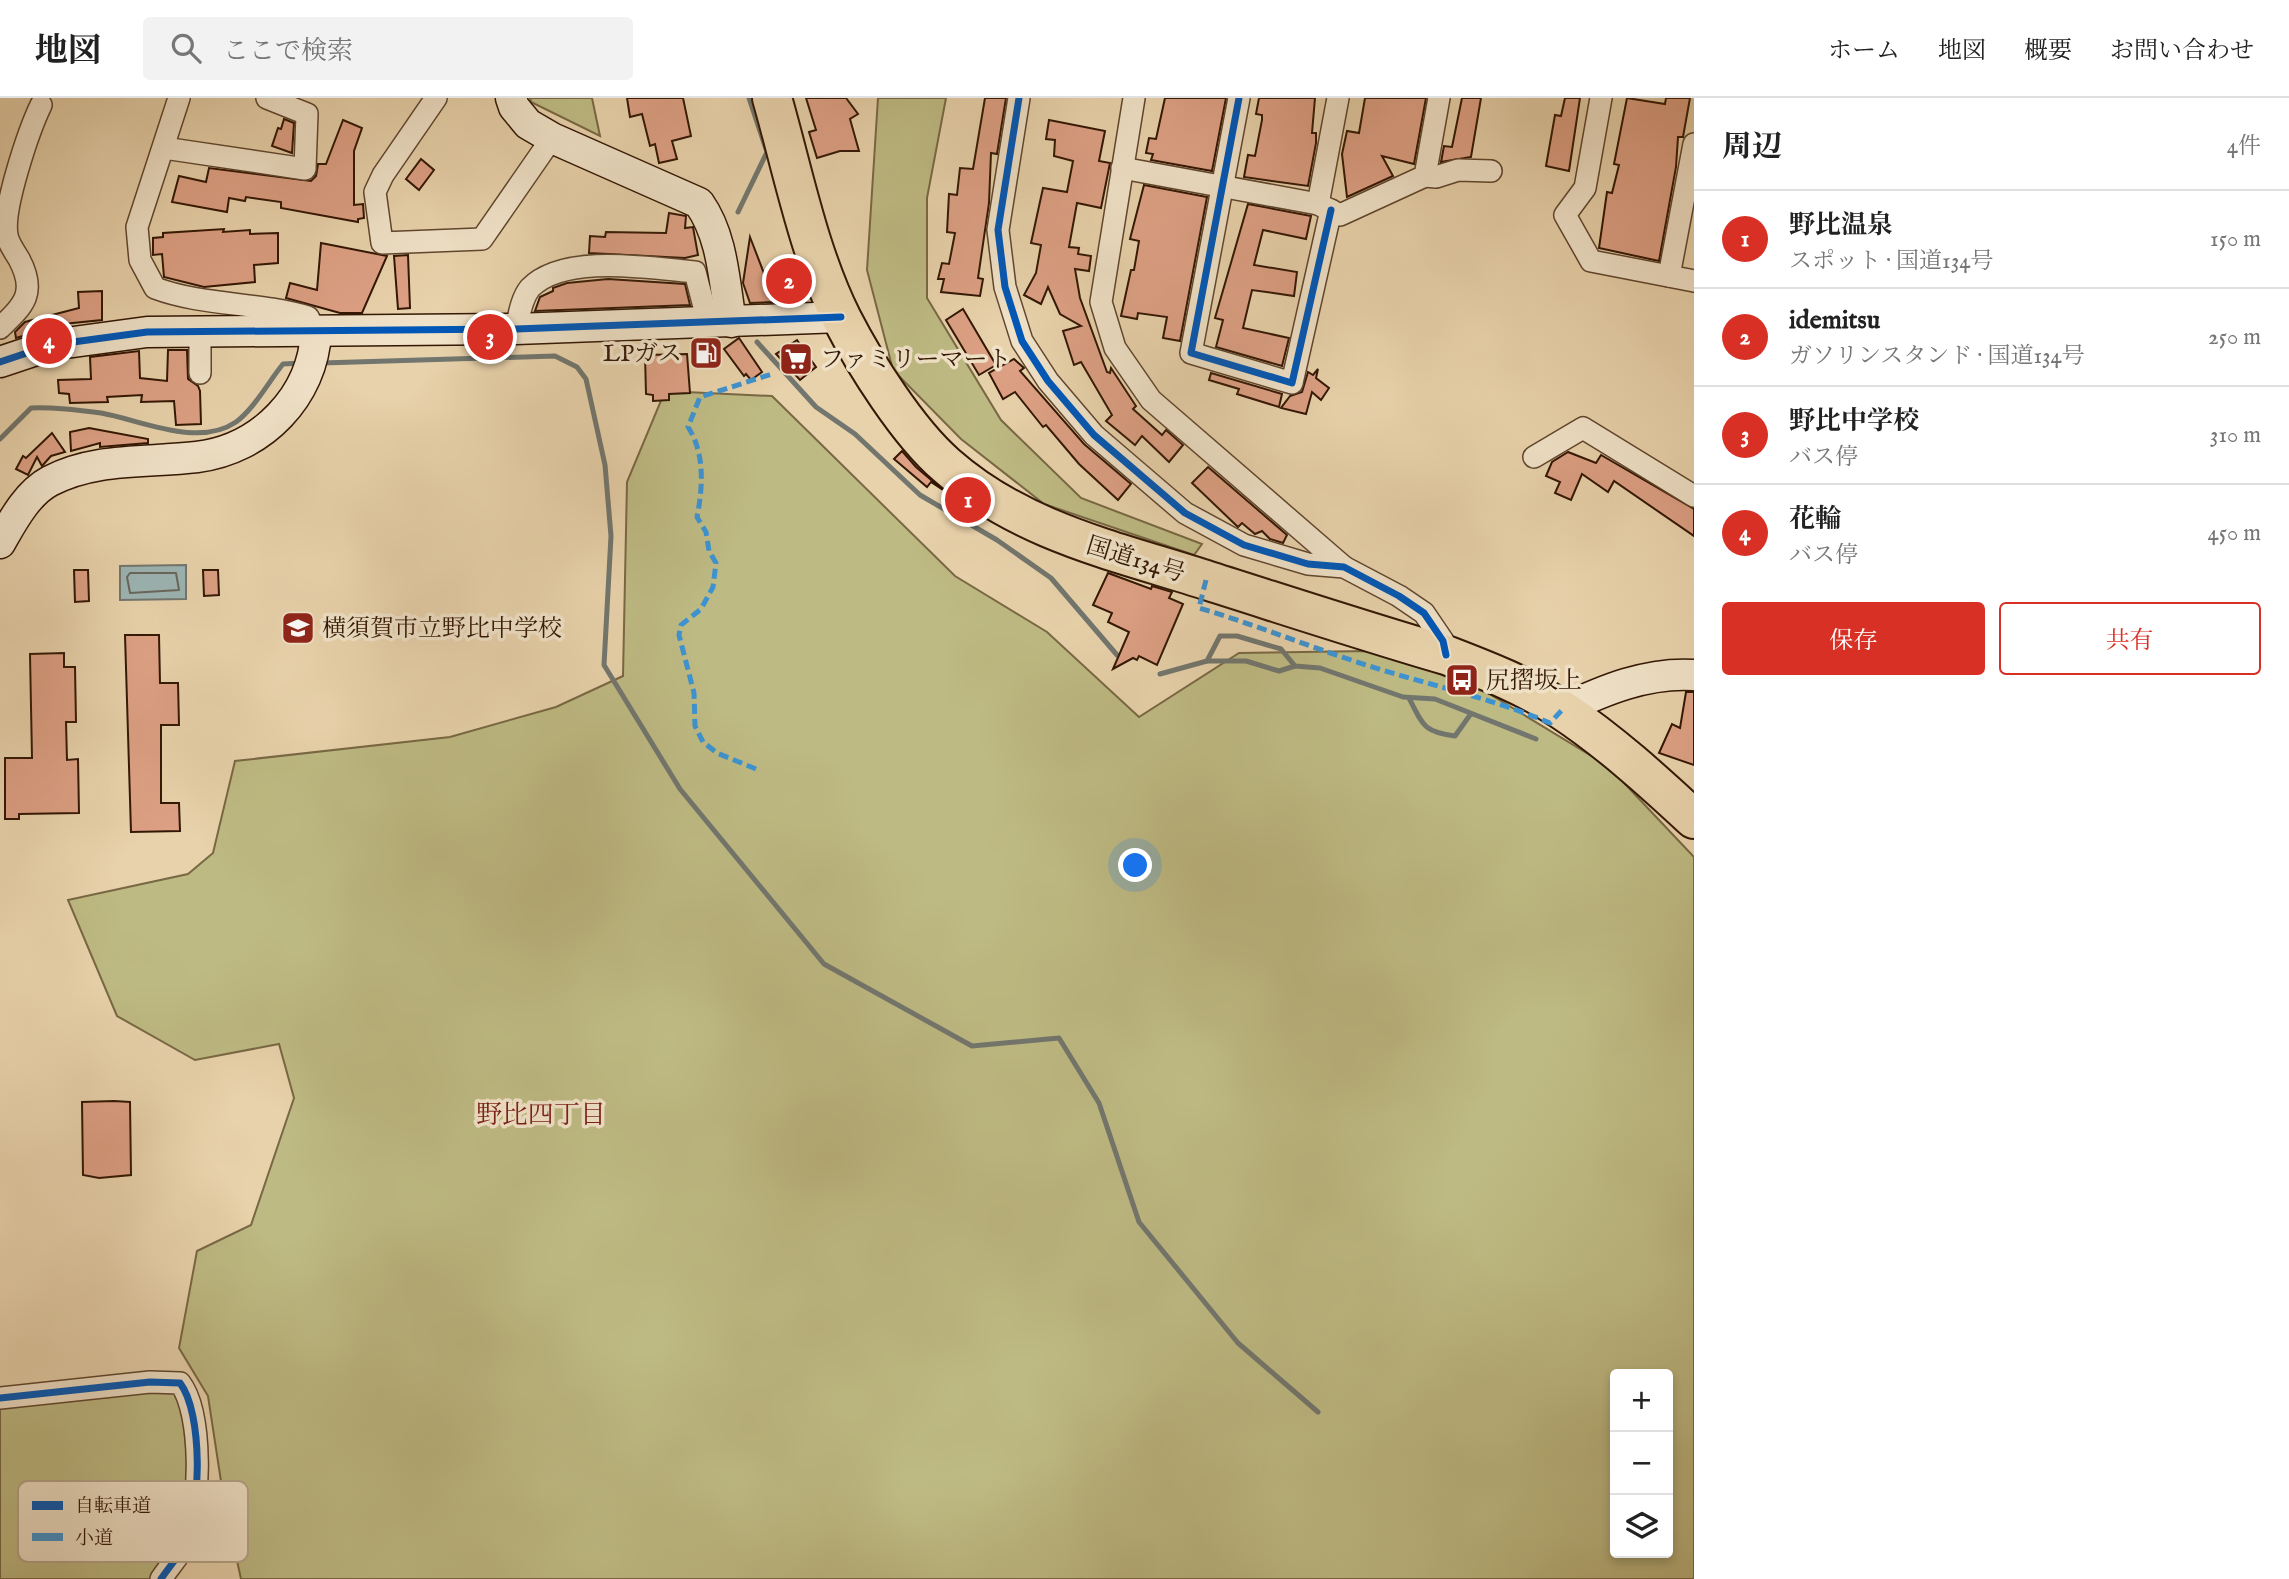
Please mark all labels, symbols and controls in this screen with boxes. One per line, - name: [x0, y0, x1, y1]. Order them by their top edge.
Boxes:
- search box: [143, 17, 633, 80]
- icon: search: [167, 29, 205, 67]
- text: 地図: [35, 31, 101, 73]
- text: ここで検索: [223, 35, 353, 68]
- text: ホーム: [1828, 36, 1900, 67]
- text: 地図: [1938, 36, 1986, 67]
- text: 概要: [2024, 36, 2072, 67]
- text: お問い合わせ: [2110, 36, 2254, 67]
- text: 周辺: [1722, 129, 1782, 167]
- text: 4件: [2227, 132, 2261, 161]
- text: 野比温泉: [1789, 209, 1893, 242]
- text: 1: [1741, 225, 1749, 254]
- text: 150 m: [2210, 225, 2261, 254]
- text: スポット · 国道134号: [1789, 247, 1994, 276]
- pin: 2: [766, 255, 812, 307]
- text: idemitsu: [1789, 304, 1880, 337]
- pin: 3: [467, 311, 513, 363]
- pin: 4: [26, 315, 72, 367]
- text: 2: [1740, 323, 1750, 352]
- text: 250 m: [2208, 323, 2261, 352]
- fuel station icon: LPガス: [687, 334, 725, 372]
- place label: LPガス: [603, 339, 682, 370]
- supermarket icon: ファミリーマート: [777, 340, 815, 378]
- text: ガソリンスタンド · 国道134号: [1789, 342, 2085, 371]
- place label: ファミリーマート: [820, 345, 1012, 376]
- text: 野比中学校: [1789, 405, 1919, 438]
- text: 3: [1741, 421, 1749, 450]
- text: 310 m: [2210, 421, 2261, 450]
- text: バス停: [1789, 443, 1858, 472]
- pin: 1: [945, 474, 991, 526]
- text: 花輪: [1789, 503, 1841, 536]
- text: 4: [1739, 519, 1751, 548]
- text: 450 m: [2207, 519, 2261, 548]
- street label: 国道134号: [1082, 531, 1189, 590]
- text: バス停: [1789, 541, 1858, 570]
- button: 保存: [1722, 602, 1985, 675]
- button: 共有: [1999, 602, 2261, 675]
- school or university icon: 横須賀市立野比中学校: [279, 609, 317, 647]
- place label: 横須賀市立野比中学校: [322, 614, 562, 645]
- bus stop icon: 尻摺坂上: [1443, 661, 1481, 699]
- place label: 尻摺坂上: [1486, 666, 1582, 697]
- your location: [1118, 848, 1152, 882]
- district label: 野比四丁目: [476, 1099, 606, 1132]
- map controls: [1610, 1369, 1673, 1558]
- button: +: [1610, 1369, 1673, 1432]
- button: −: [1610, 1432, 1673, 1495]
- legend: [18, 1481, 248, 1562]
- text: 自転車道: [75, 1495, 151, 1519]
- button: layers: [1610, 1495, 1673, 1558]
- text: 小道: [75, 1527, 113, 1551]

